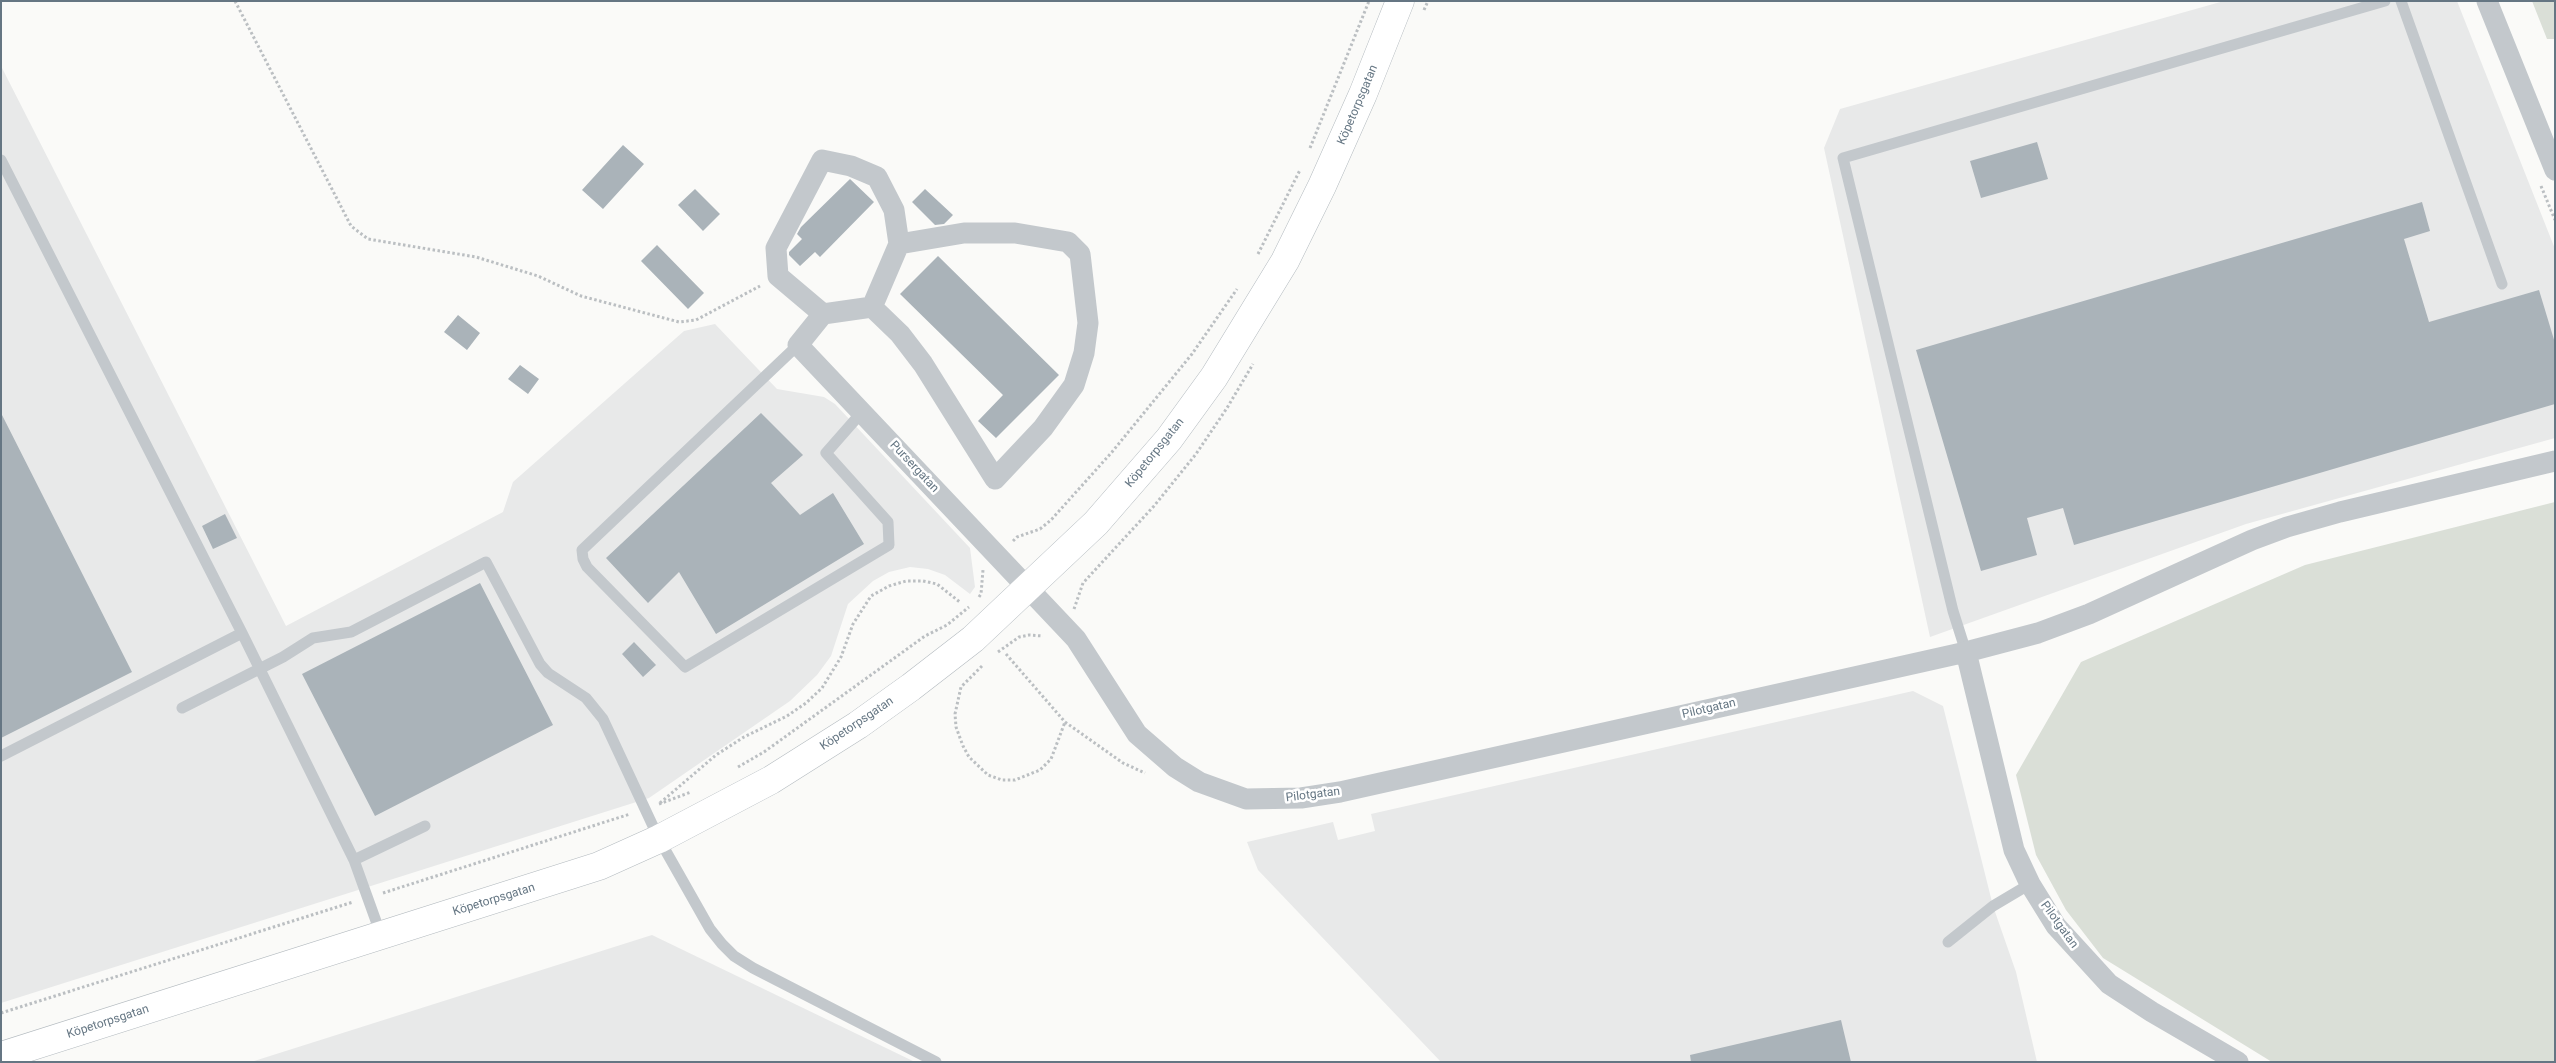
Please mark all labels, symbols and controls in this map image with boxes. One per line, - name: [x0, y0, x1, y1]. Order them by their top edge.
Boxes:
- street label: Köpetorpsgatan: [1335, 63, 1381, 147]
- street label: Köpetorpsgatan: [1123, 415, 1187, 491]
- street label: Pursergatan: [887, 438, 941, 496]
- street label: Köpetorpsgatan: [818, 694, 896, 754]
- street label: Pilotgatan: [1681, 696, 1737, 722]
- street label: Pilotgatan: [1285, 785, 1341, 805]
- street label: Köpetorpsgatan: [451, 881, 537, 919]
- street label: Pilotgatan: [2037, 899, 2081, 951]
- street label: Köpetorpsgatan: [65, 1002, 151, 1042]

